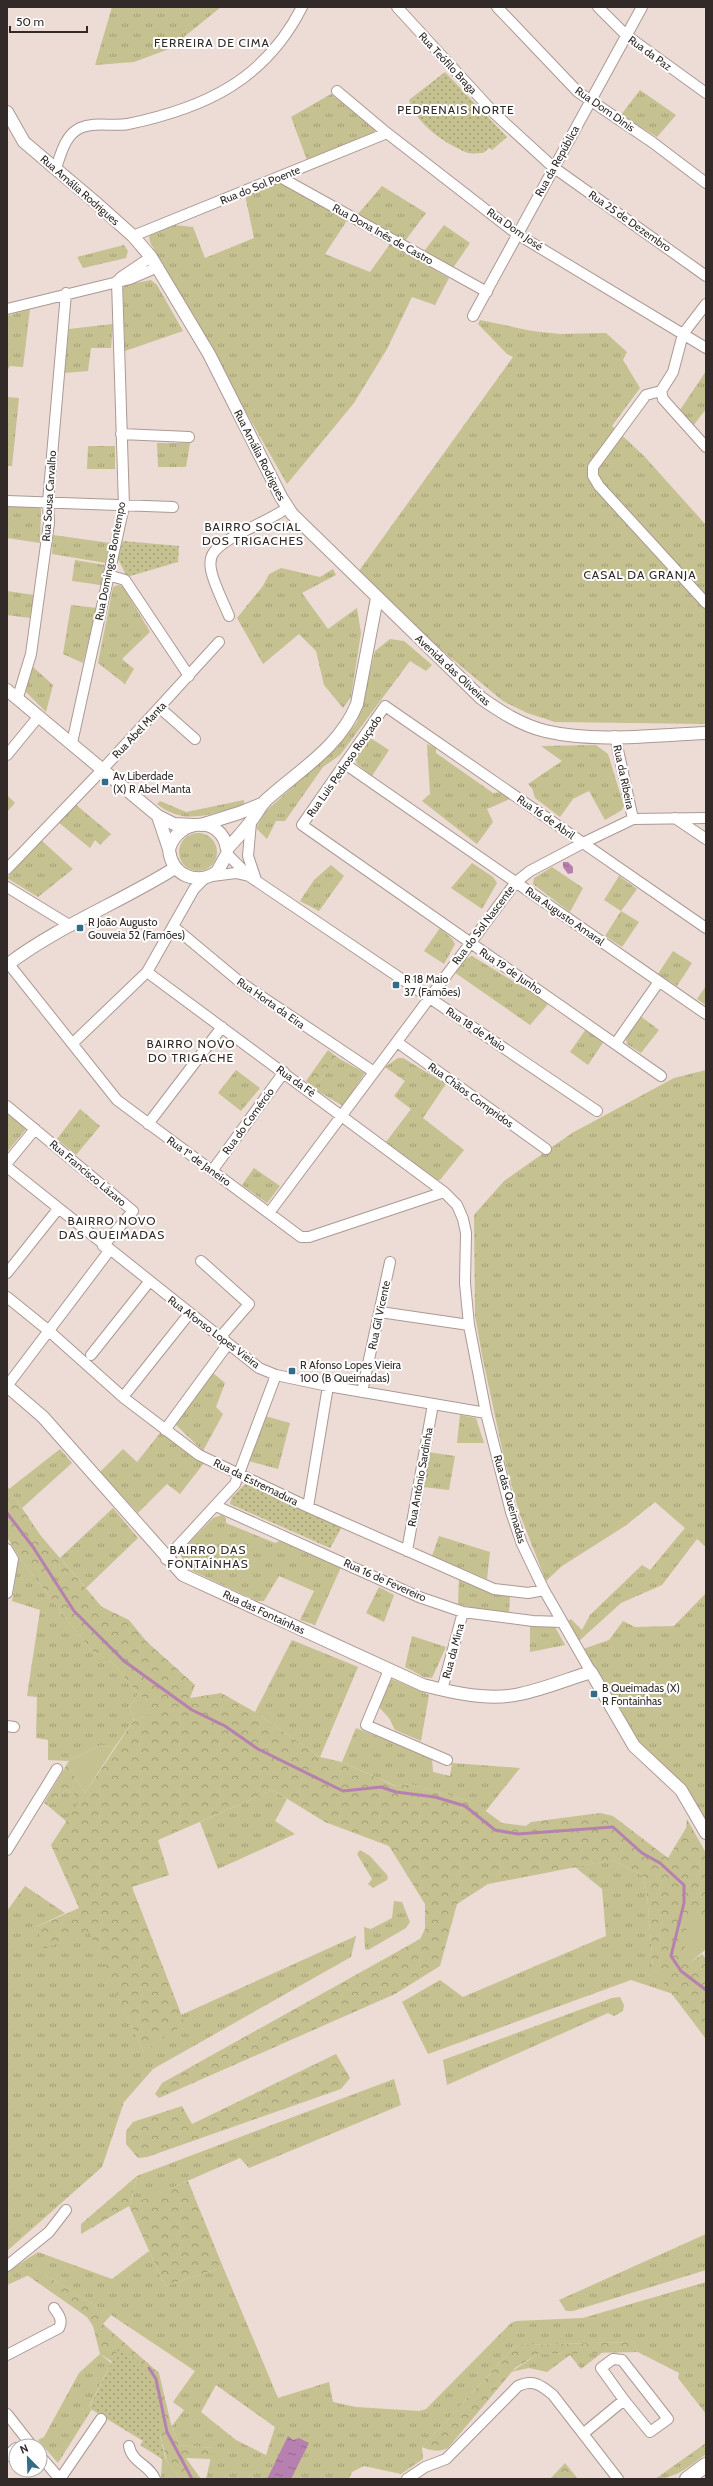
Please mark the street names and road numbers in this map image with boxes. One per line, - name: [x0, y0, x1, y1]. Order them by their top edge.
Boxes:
- street label: Rua Teófilo Braga: [416, 29, 481, 97]
- street label: Rua da Paz: [625, 32, 675, 74]
- street label: Rua Dom Dinis: [573, 83, 638, 135]
- street label: Rua da República: [532, 122, 583, 199]
- street label: Rua Amália Rodrigues: [38, 152, 123, 228]
- street label: Rua do Sol Poente: [218, 162, 303, 207]
- street label: Rua 25 de Dezembro: [586, 187, 674, 255]
- street label: Rua Dona Inês de Castro: [330, 200, 436, 268]
- street label: Rua Dom José: [484, 205, 546, 254]
- street label: Rua Amália Rodrigues: [231, 407, 289, 503]
- street label: Rua Sousa Carvalho: [39, 450, 59, 542]
- street label: Rua Domingos Bontempo: [92, 501, 128, 621]
- street label: Avenida das Oliveiras: [412, 631, 494, 709]
- street label: Rua Abel Manta: [109, 698, 169, 761]
- street label: Rua Luis Pedroso Rouçado: [303, 712, 385, 820]
- street label: Rua da Ribeira: [610, 743, 638, 811]
- street label: Rua 16 de Abril: [514, 792, 578, 842]
- street label: Rua do Sol Nascente: [449, 882, 518, 967]
- street label: Rua Augusto Amaral: [523, 883, 608, 949]
- street label: Rua 19 de Junho: [477, 945, 545, 997]
- street label: Rua Horta da Eira: [234, 974, 308, 1032]
- street label: Rua 18 de Maio: [443, 1004, 509, 1054]
- street label: Rua Chãos Compridos: [426, 1059, 517, 1131]
- street label: Rua da Fé: [274, 1062, 319, 1100]
- street label: Rua do Comércio: [219, 1085, 277, 1157]
- street label: Rua 1º de Janeiro: [164, 1133, 234, 1189]
- street label: Rua Francisco Lázaro: [47, 1137, 129, 1209]
- street label: Rua Gil Vicente: [365, 1279, 393, 1351]
- street label: Rua Afonso Lopes Vieira: [165, 1293, 263, 1372]
- street label: Rua António Sardinha: [404, 1426, 436, 1528]
- street label: Rua das Queimadas: [491, 1453, 529, 1545]
- street label: Rua da Estremadura: [211, 1455, 301, 1509]
- street label: Rua 16 de Fevereiro: [341, 1555, 429, 1605]
- street label: Rua das Fontaínhas: [221, 1587, 308, 1637]
- street label: Rua da Mina: [439, 1621, 467, 1680]

